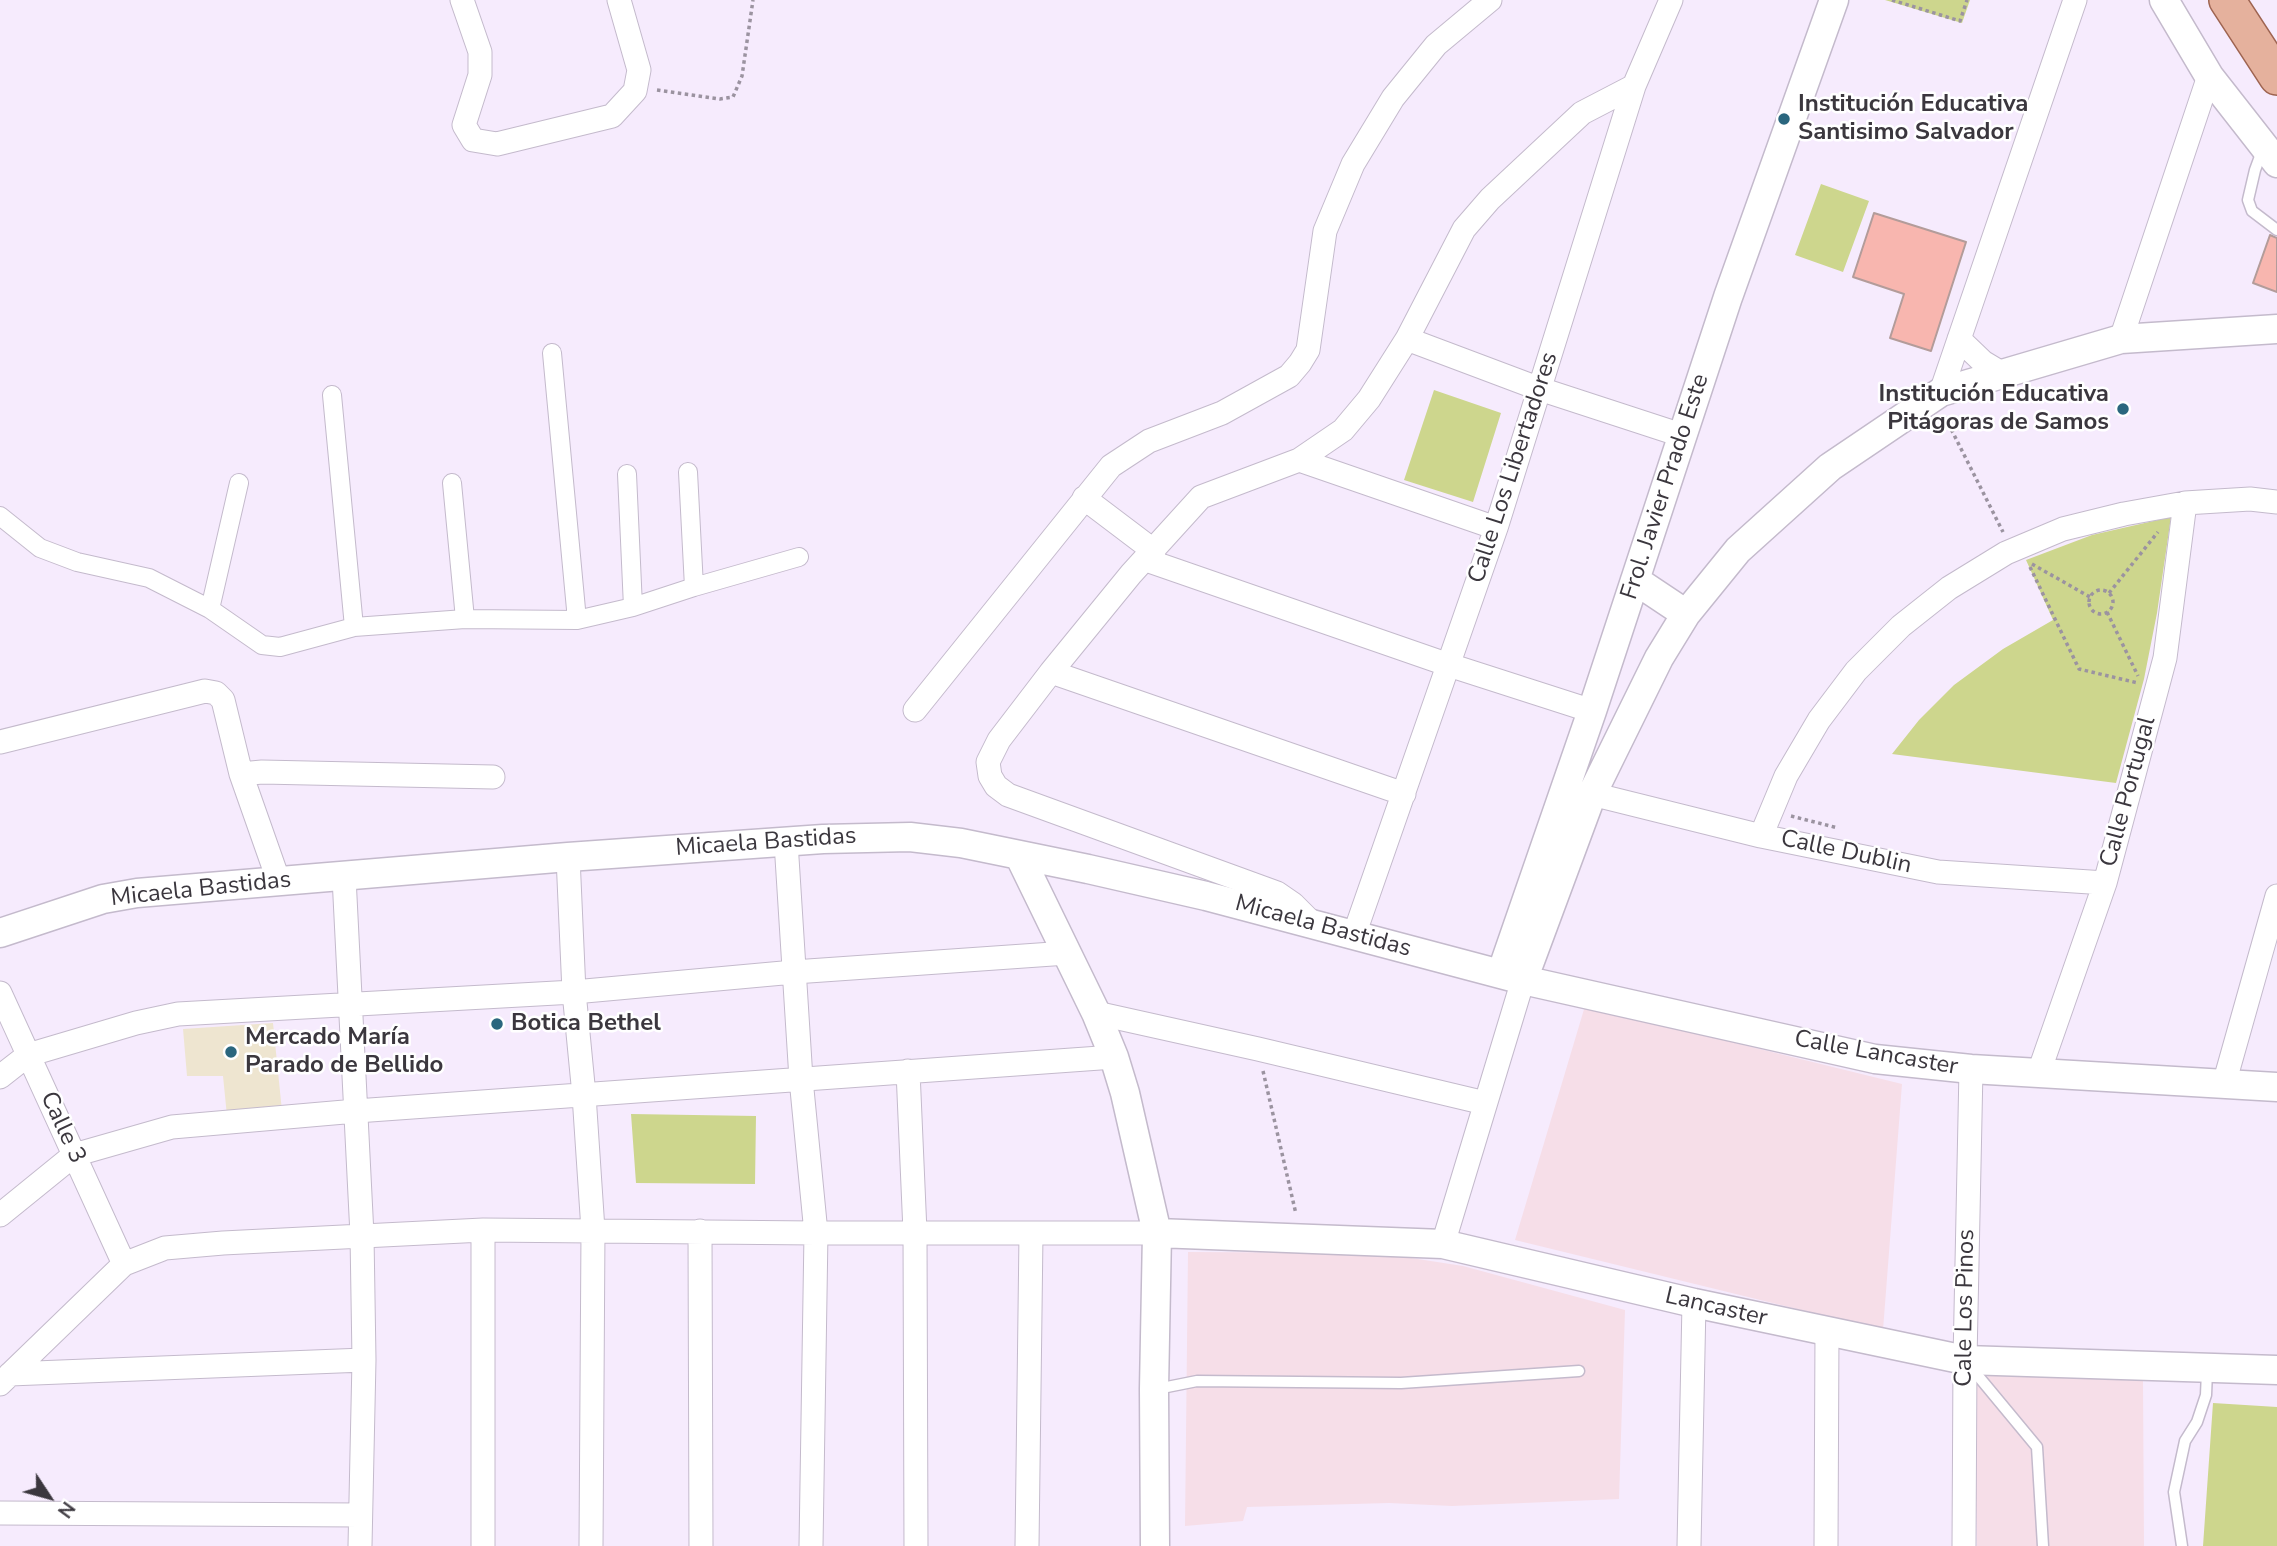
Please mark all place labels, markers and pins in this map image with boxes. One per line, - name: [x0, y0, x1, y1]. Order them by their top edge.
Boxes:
- place label: Institución Educativa Santisimo Salvador: [1798, 91, 2028, 147]
- marker: Institución Educativa Santisimo Salvador: [1776, 111, 1792, 127]
- place label: Institución Educativa Pitágoras de Samos: [1879, 381, 2109, 437]
- marker: Institución Educativa Pitágoras de Samos: [2115, 401, 2131, 417]
- place label: Botica Bethel: [511, 1010, 661, 1038]
- marker: Botica Bethel: [489, 1016, 505, 1032]
- place label: Mercado María Parado de Bellido: [245, 1024, 443, 1080]
- marker: Mercado María Parado de Bellido: [223, 1044, 239, 1060]

